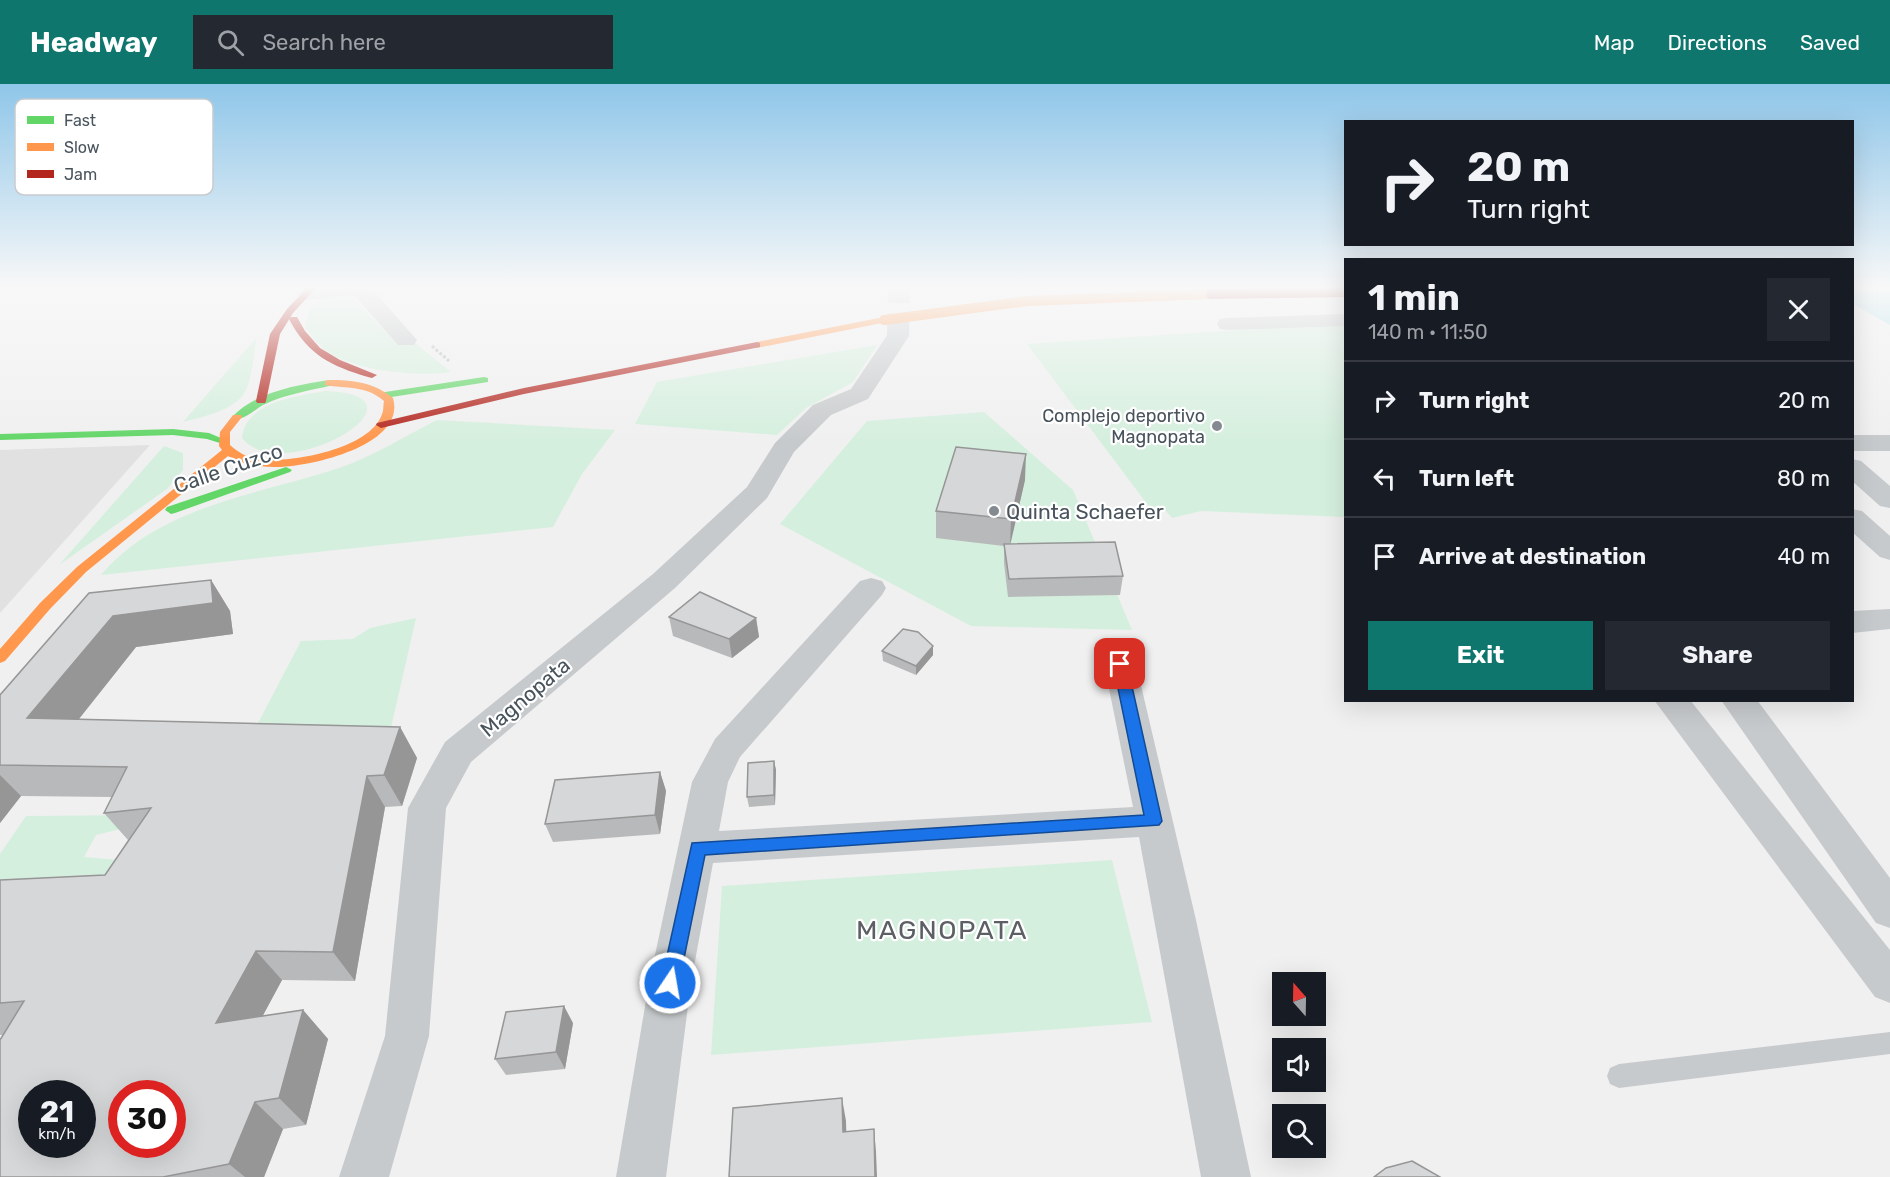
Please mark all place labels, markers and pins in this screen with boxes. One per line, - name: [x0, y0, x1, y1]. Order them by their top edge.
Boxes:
- place label: Complejo deportivo Magnopata: [1042, 405, 1205, 448]
- marker: Complejo deportivo Magnopata: [1210, 419, 1224, 433]
- place label: Quinta Schaefer: [1006, 499, 1164, 524]
- marker: Quinta Schaefer: [987, 504, 1001, 518]
- pin: [1094, 638, 1145, 689]

